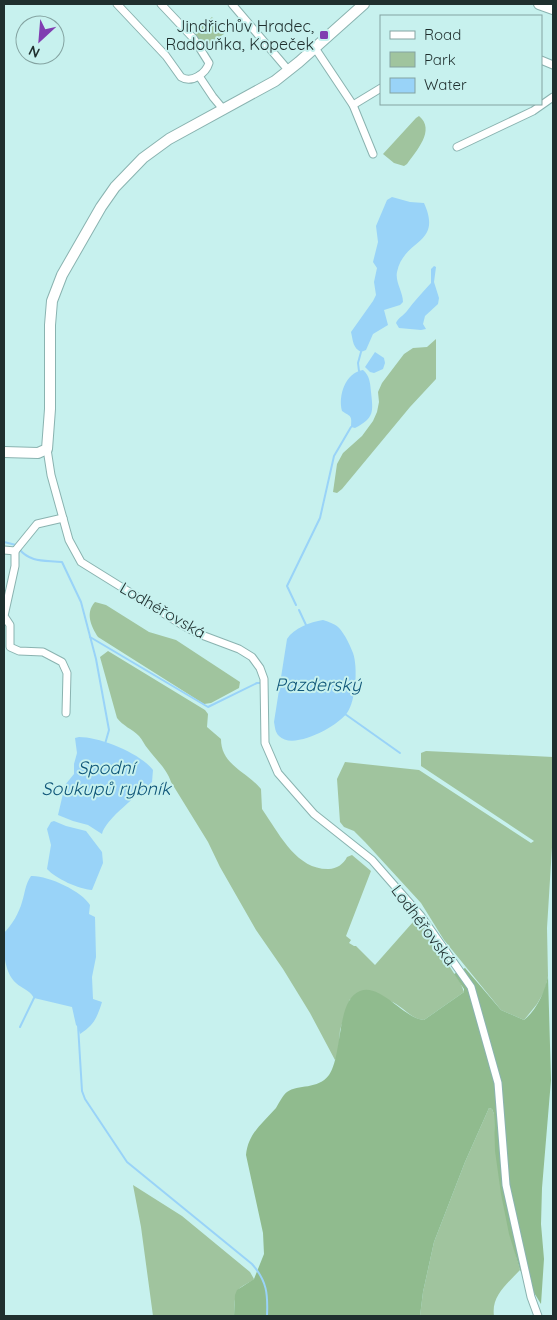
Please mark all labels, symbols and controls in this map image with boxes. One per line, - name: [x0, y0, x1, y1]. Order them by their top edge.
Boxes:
- north arrow: [15, 15, 65, 65]
- legend: [380, 15, 542, 105]
- place label: Jindřichův Hradec, Radouňka, Kopeček: [165, 16, 314, 54]
- text: Road: [424, 25, 461, 44]
- marker: Jindřichův Hradec, Radouňka, Kopeček: [318, 29, 330, 41]
- text: N: [26, 41, 43, 62]
- text: Park: [424, 50, 456, 69]
- text: Water: [424, 75, 467, 94]
- street label: Lodhéřovská: [117, 577, 209, 643]
- water label: Pazderský: [275, 673, 363, 696]
- water label: Spodní Soukupů rybník: [41, 756, 172, 800]
- street label: Lodhéřovská: [387, 881, 461, 969]

